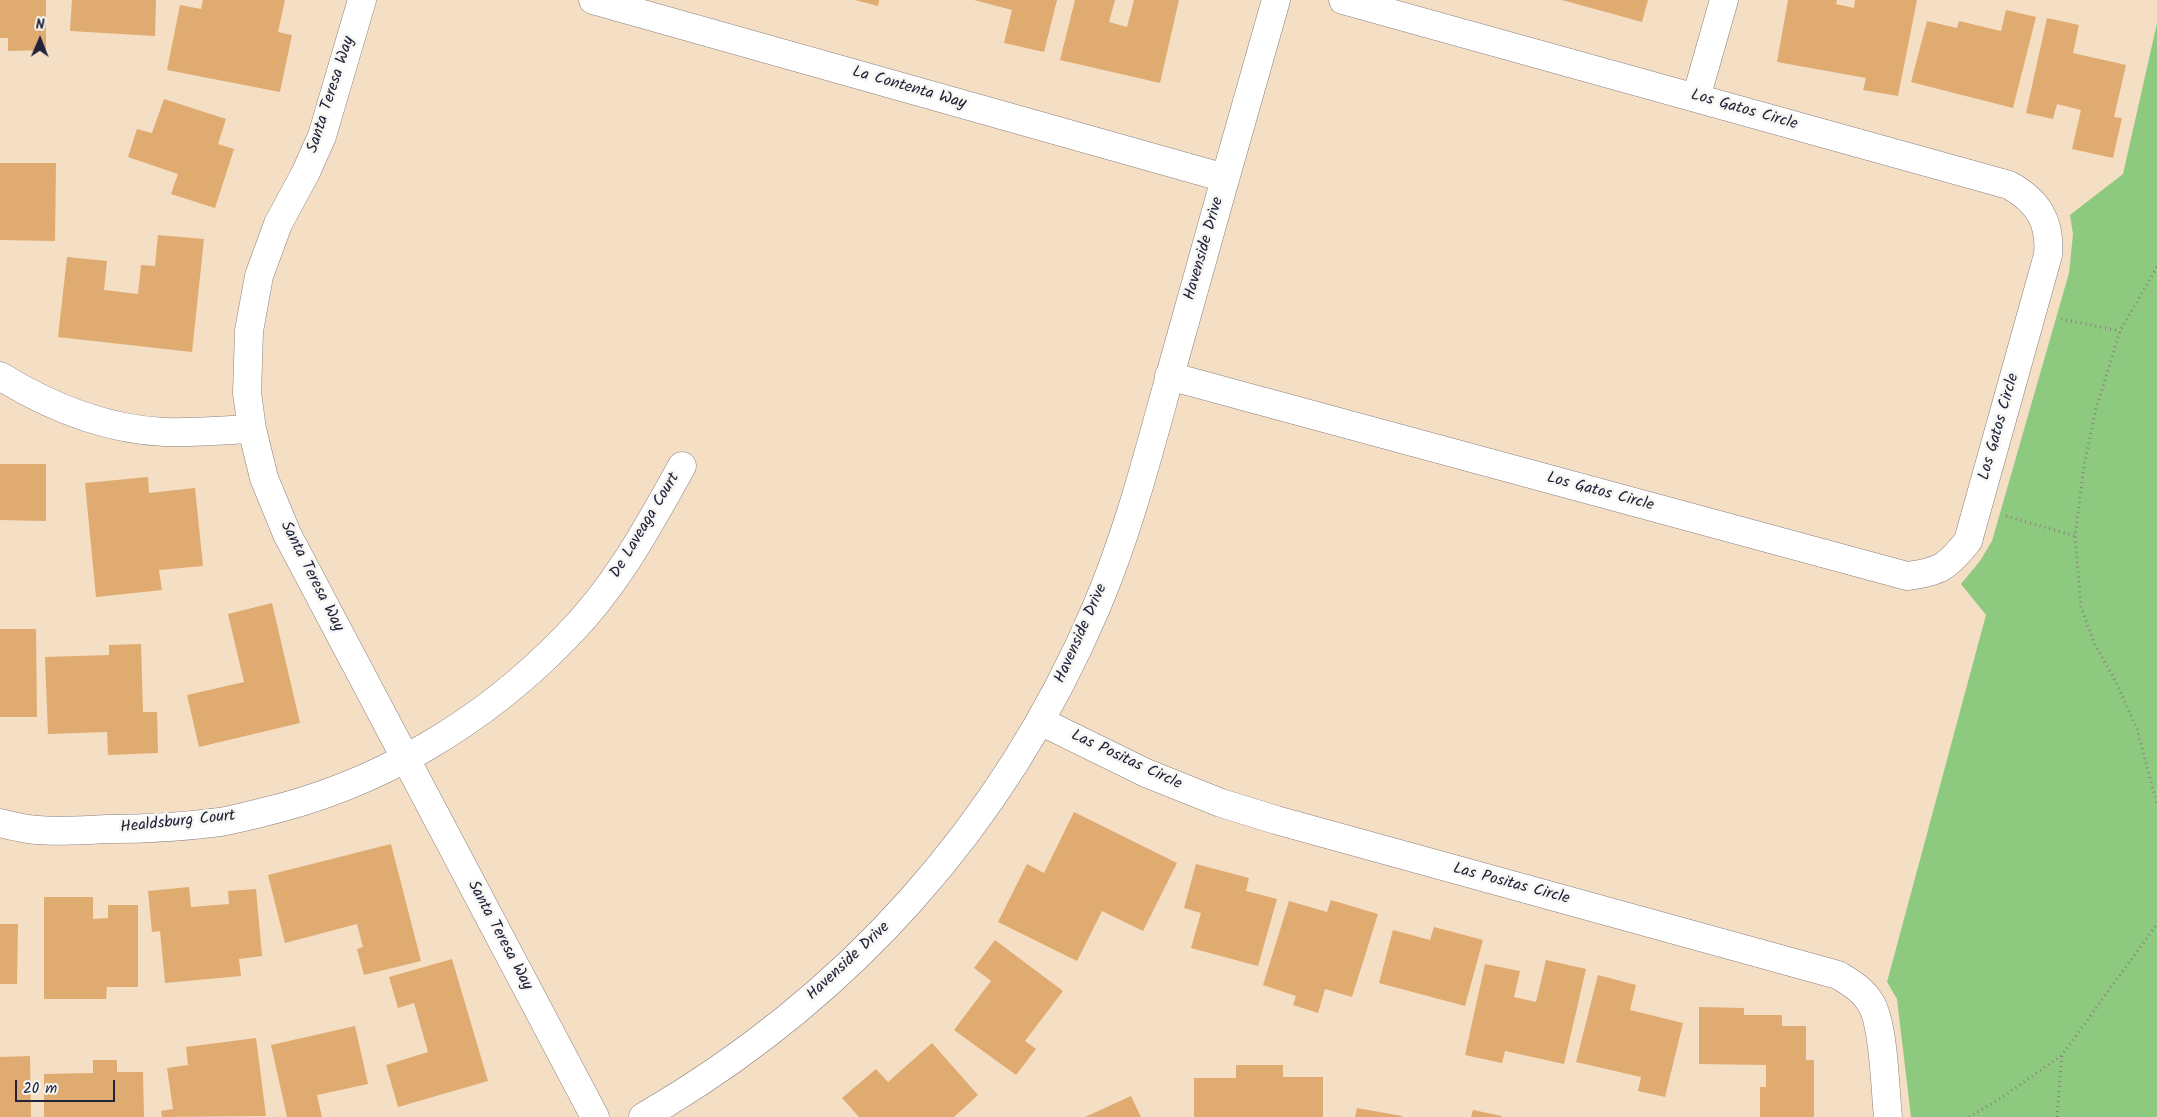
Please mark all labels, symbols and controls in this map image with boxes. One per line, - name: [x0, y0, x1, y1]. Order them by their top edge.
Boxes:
- text: N: [36, 14, 45, 36]
- north arrow: [15, 15, 65, 65]
- street label: Santa Teresa Way: [304, 34, 360, 156]
- street label: La Contenta Way: [850, 64, 968, 114]
- street label: Los Gatos Circle: [1688, 87, 1800, 135]
- street label: Havenside Drive: [1181, 195, 1229, 303]
- street label: Los Gatos Circle: [1976, 371, 2024, 483]
- street label: Los Gatos Circle: [1544, 469, 1656, 517]
- street label: De Laveaga Court: [607, 470, 685, 582]
- street label: Santa Teresa Way: [275, 519, 347, 635]
- street label: Havenside Drive: [1052, 582, 1112, 686]
- street label: Las Positas Circle: [1068, 727, 1184, 795]
- street label: Healdsburg Court: [120, 807, 236, 839]
- street label: Las Positas Circle: [1451, 860, 1571, 910]
- street label: Santa Teresa Way: [462, 878, 536, 994]
- street label: Havenside Drive: [804, 919, 894, 1005]
- scale bar: [18, 1070, 118, 1102]
- text: 20 m: [23, 1077, 57, 1101]

